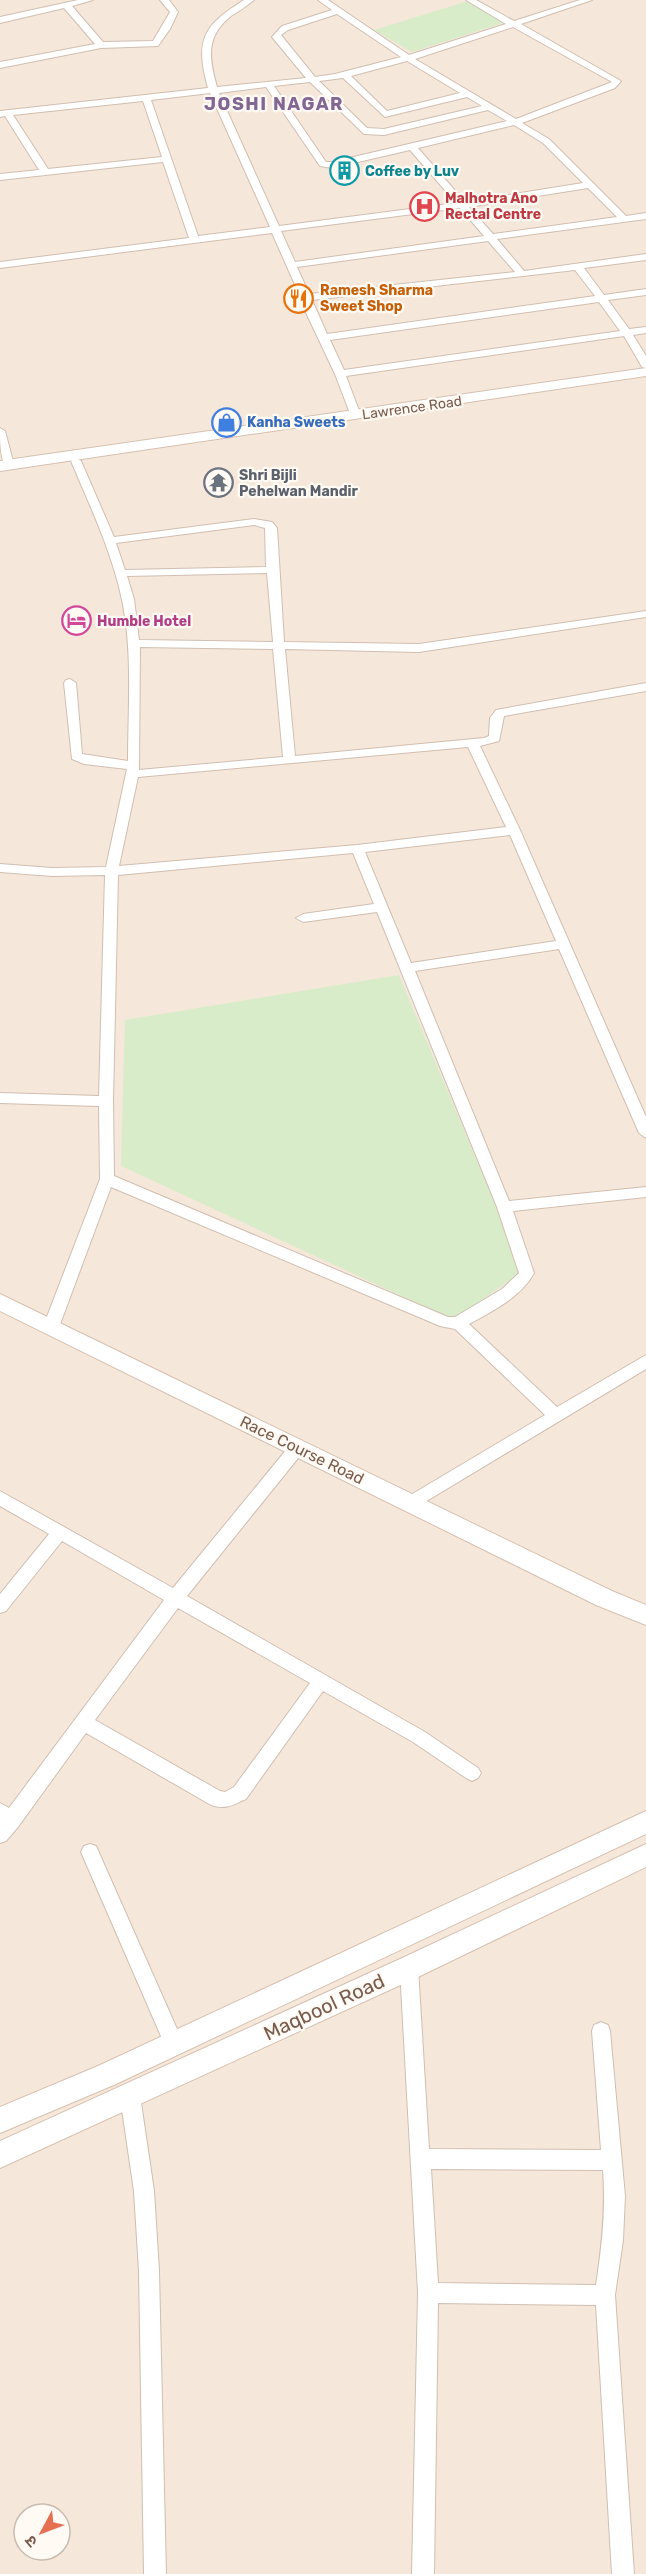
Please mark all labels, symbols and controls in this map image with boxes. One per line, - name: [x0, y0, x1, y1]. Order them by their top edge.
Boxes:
- district label: JOSHI NAGAR: [204, 93, 344, 115]
- building icon: Coffee by Luv: [328, 155, 360, 187]
- place label: Coffee by Luv: [365, 163, 460, 180]
- hospital icon: Malhotra Ano Rectal Centre: [408, 190, 440, 222]
- place label: Malhotra Ano Rectal Centre: [445, 190, 541, 223]
- restaurant icon: Ramesh Sharma Sweet Shop: [283, 282, 315, 314]
- place label: Ramesh Sharma Sweet Shop: [320, 282, 433, 315]
- street label: Lawrence Road: [361, 393, 463, 423]
- shop icon: Kanha Sweets: [210, 406, 242, 438]
- place label: Kanha Sweets: [247, 414, 346, 431]
- temple icon: Shri Bijli Pehelwan Mandir: [202, 467, 234, 499]
- place label: Shri Bijli Pehelwan Mandir: [239, 467, 359, 500]
- hotel icon: Humble Hotel: [60, 605, 92, 637]
- place label: Humble Hotel: [97, 613, 191, 630]
- street label: Race Course Road: [237, 1412, 367, 1488]
- street label: Maqbool Road: [260, 1968, 388, 2046]
- north arrow: [12, 2502, 72, 2562]
- text: उ: [20, 2531, 41, 2551]

